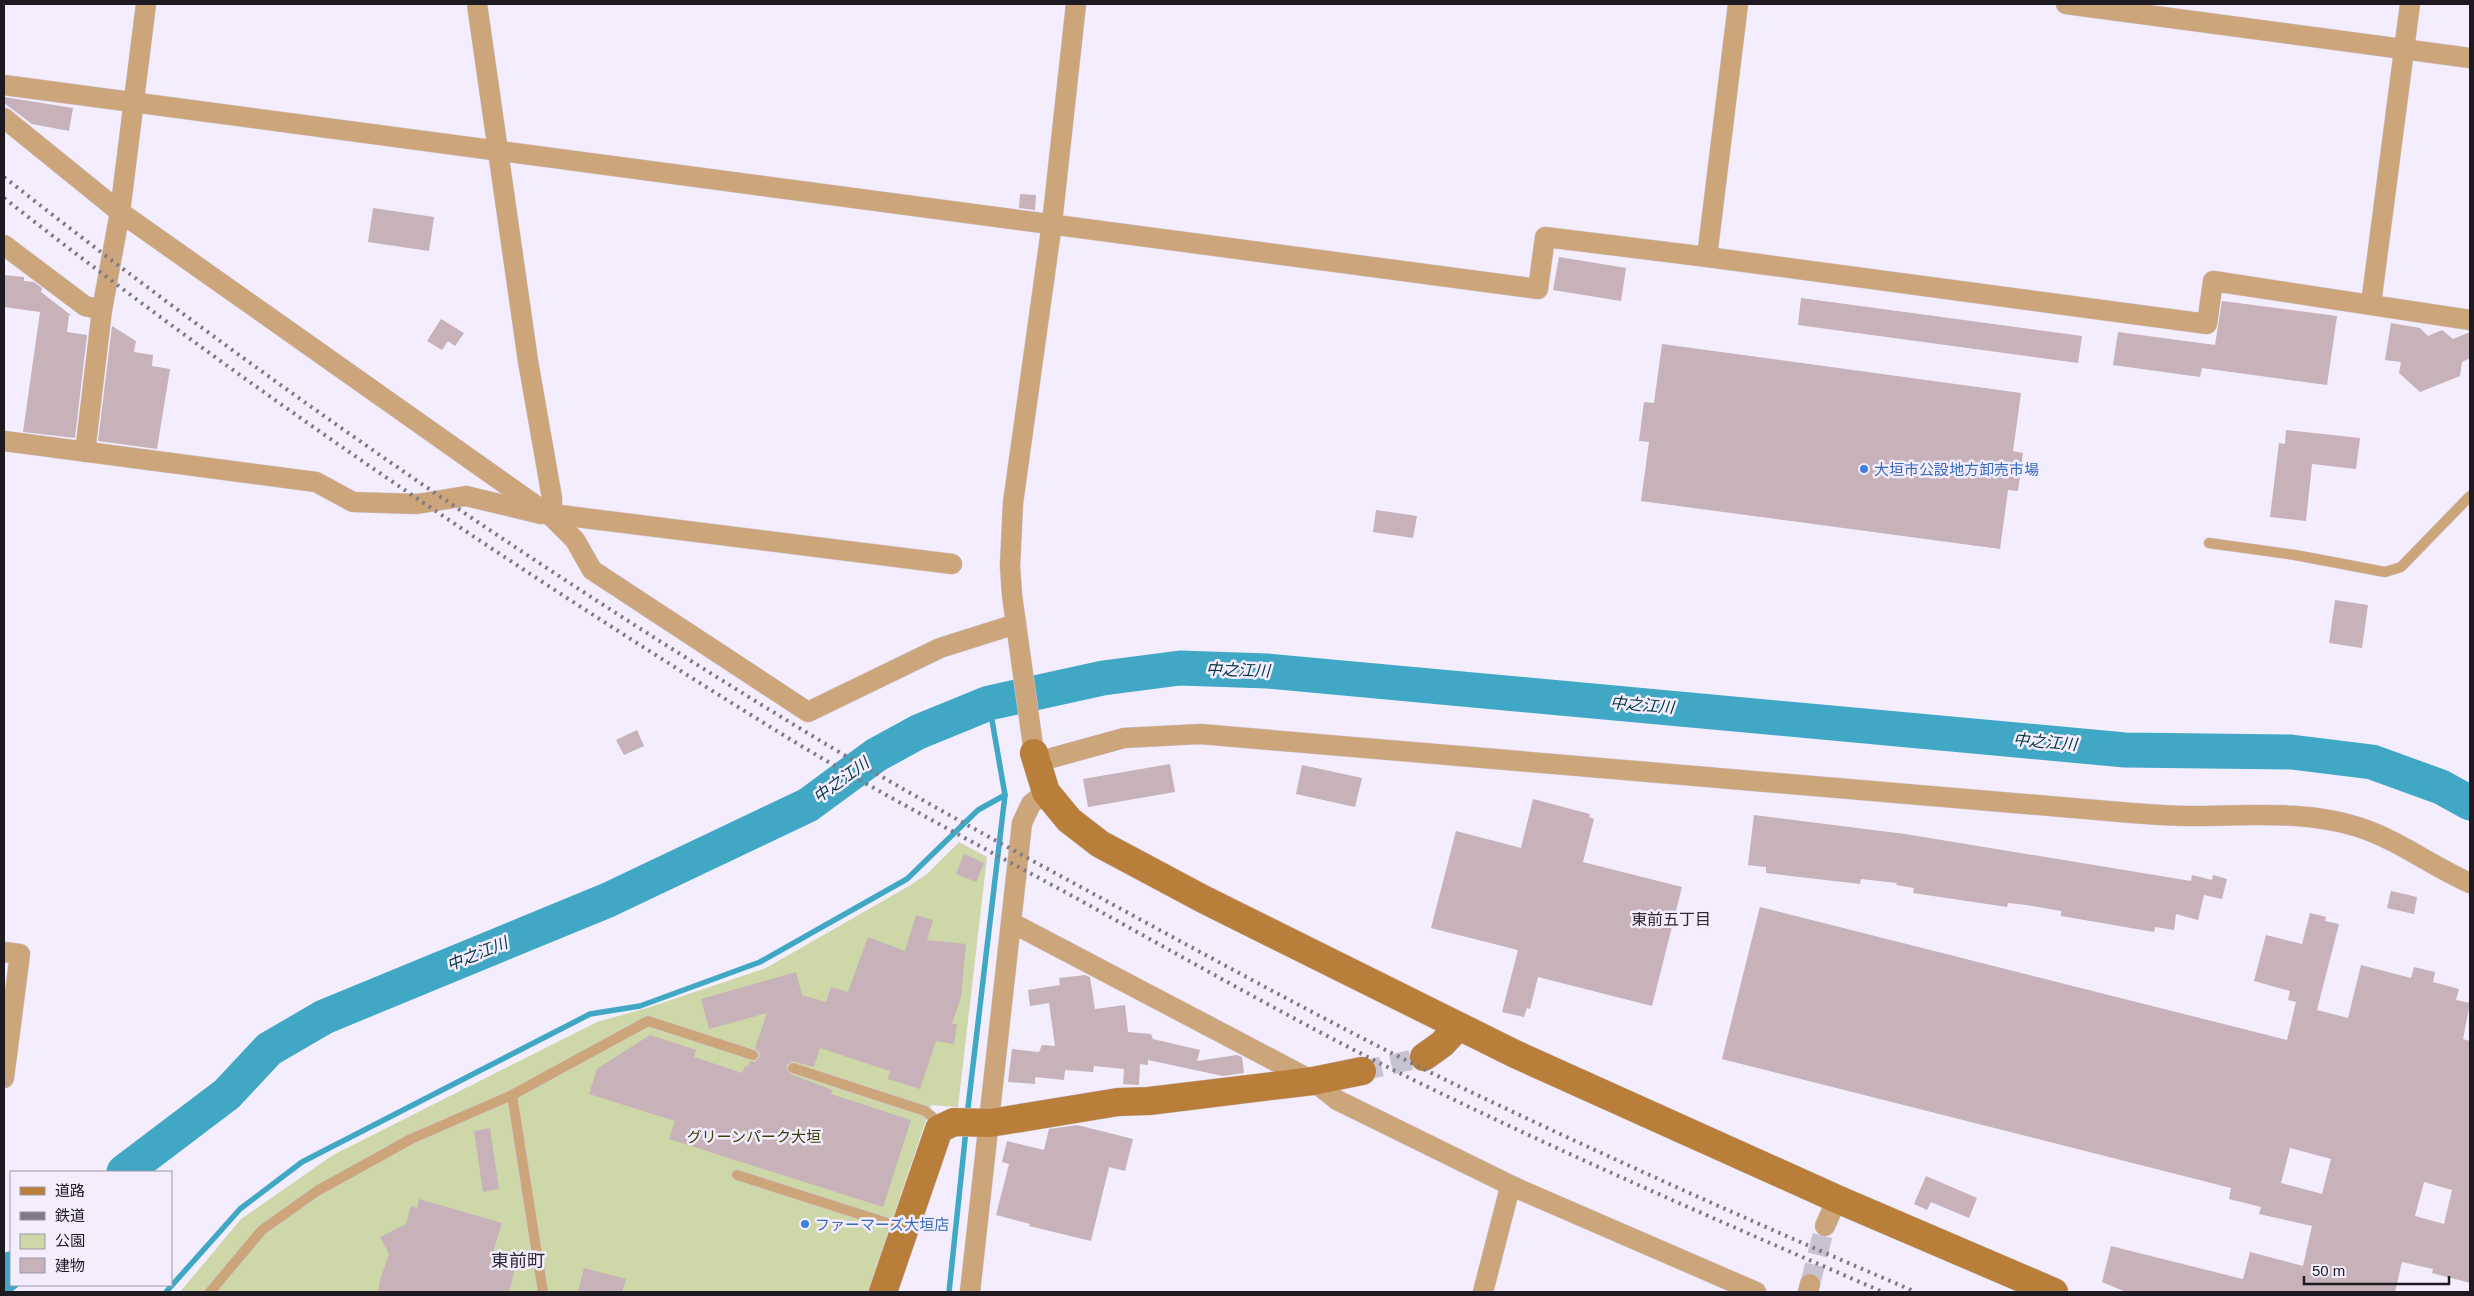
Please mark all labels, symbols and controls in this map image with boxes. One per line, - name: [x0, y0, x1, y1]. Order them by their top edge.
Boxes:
- place label: 大垣市公設地方卸売市場: [1874, 461, 2039, 478]
- marker: 大垣市公設地方卸売市場: [1858, 463, 1870, 475]
- water label: 中之江川: [1206, 660, 1272, 680]
- water label: 中之江川: [1609, 694, 1677, 716]
- water label: 中之江川: [2012, 731, 2080, 753]
- water label: 中之江川: [810, 753, 873, 806]
- district label: 東前五丁目: [1631, 911, 1711, 928]
- water label: 中之江川: [444, 933, 512, 974]
- park label: グリーンパーク大垣: [687, 1128, 821, 1145]
- legend: [10, 1171, 172, 1286]
- text: 道路: [55, 1182, 85, 1199]
- text: 鉄道: [55, 1207, 85, 1224]
- place label: ファーマーズ大垣店: [815, 1216, 949, 1233]
- marker: ファーマーズ大垣店: [799, 1218, 811, 1230]
- text: 公園: [55, 1232, 85, 1249]
- district label: 東前町: [491, 1251, 545, 1271]
- scale bar: [2304, 1254, 2449, 1286]
- text: 建物: [55, 1257, 85, 1274]
- text: 50 m: [2312, 1262, 2345, 1279]

